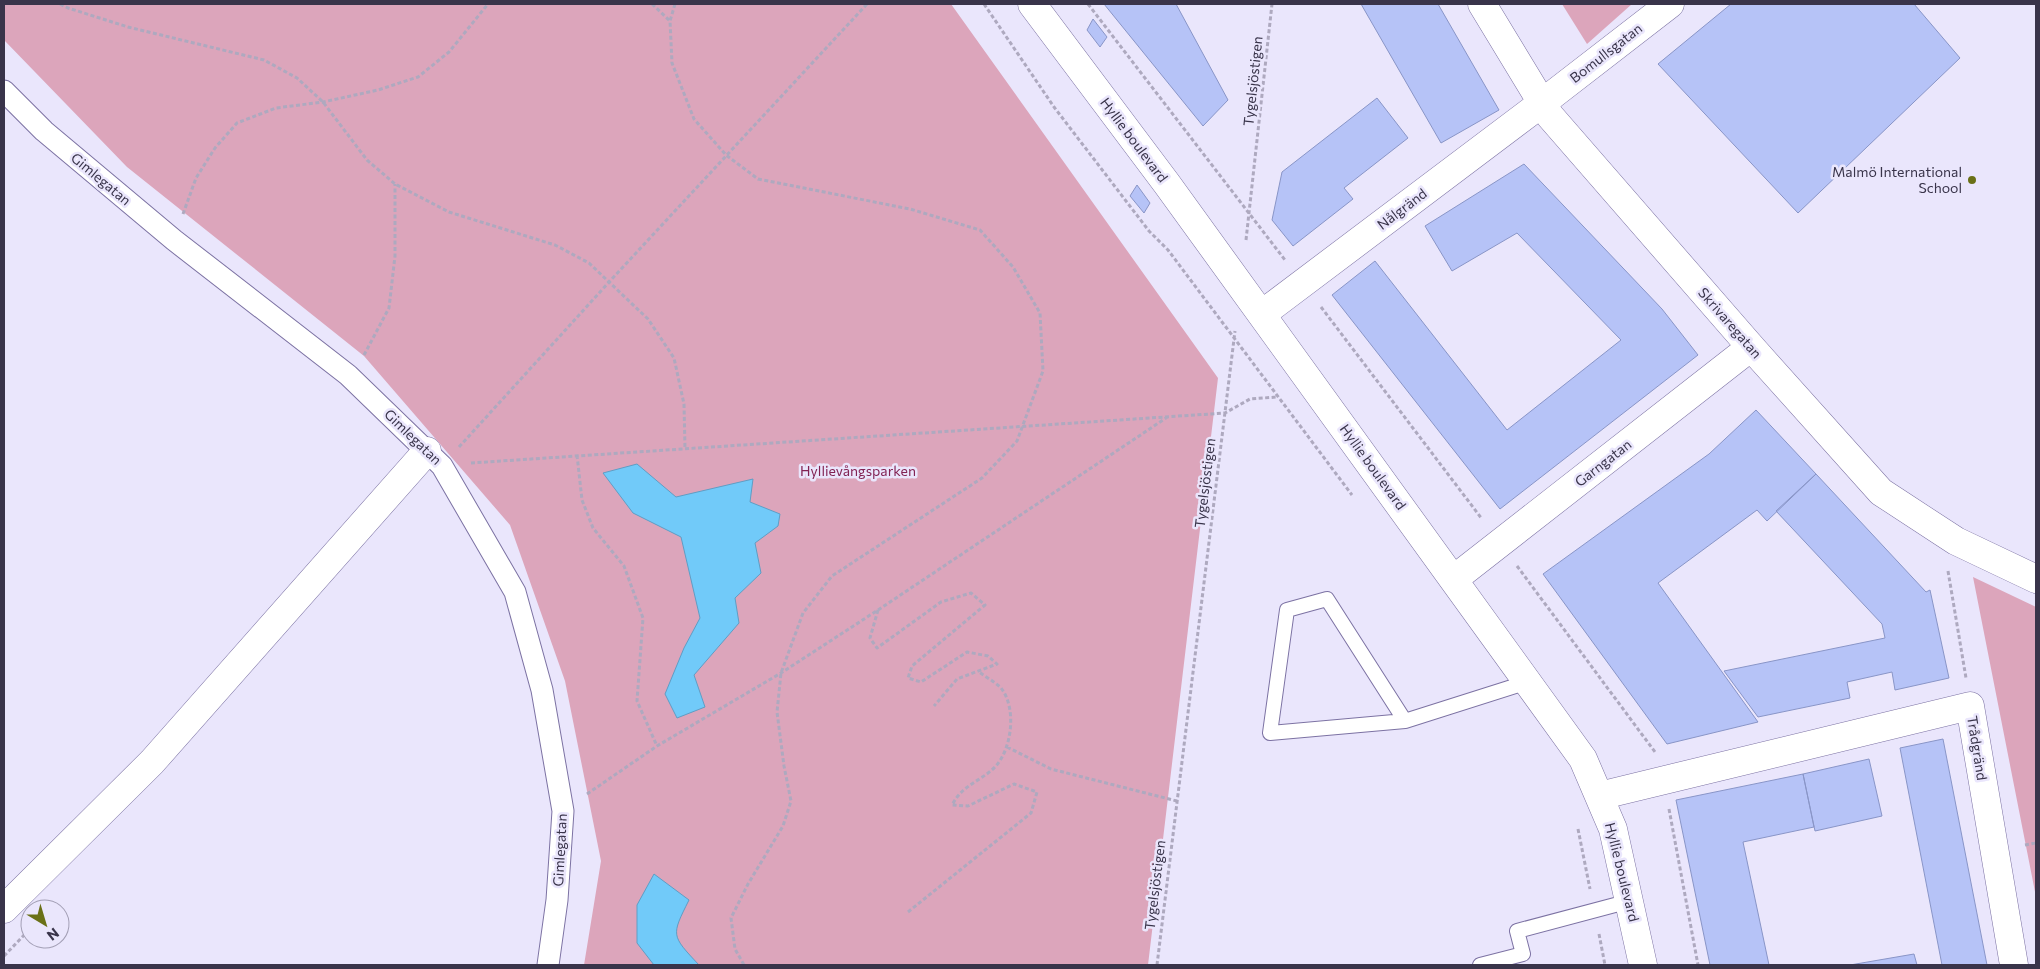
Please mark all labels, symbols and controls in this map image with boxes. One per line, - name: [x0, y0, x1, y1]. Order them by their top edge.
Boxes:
- street label: Bomullsgatan: [1566, 19, 1645, 86]
- street label: Tygelsjöstigen: [1239, 35, 1266, 127]
- street label: Hyllie boulevard: [1097, 94, 1172, 185]
- street label: Gimlegatan: [68, 149, 135, 209]
- place label: Malmö International School: [1832, 163, 1962, 196]
- marker: Malmö International School: [1966, 174, 1978, 186]
- street label: Nålgränd: [1374, 184, 1430, 233]
- street label: Skrivaregatan: [1695, 284, 1766, 361]
- street label: Gimlegatan: [381, 405, 445, 468]
- street label: Hyllie boulevard: [1337, 421, 1410, 513]
- street label: Garngatan: [1571, 435, 1634, 490]
- street label: Tygelsjöstigen: [1191, 437, 1218, 529]
- park label: Hyllievångsparken: [800, 462, 916, 479]
- street label: Trådgränd: [1964, 714, 1991, 781]
- street label: Gimlegatan: [549, 813, 570, 887]
- street label: Hyllie boulevard: [1602, 821, 1643, 923]
- street label: Tygelsjöstigen: [1141, 839, 1168, 931]
- north arrow: [20, 899, 70, 949]
- text: N: [44, 925, 63, 945]

